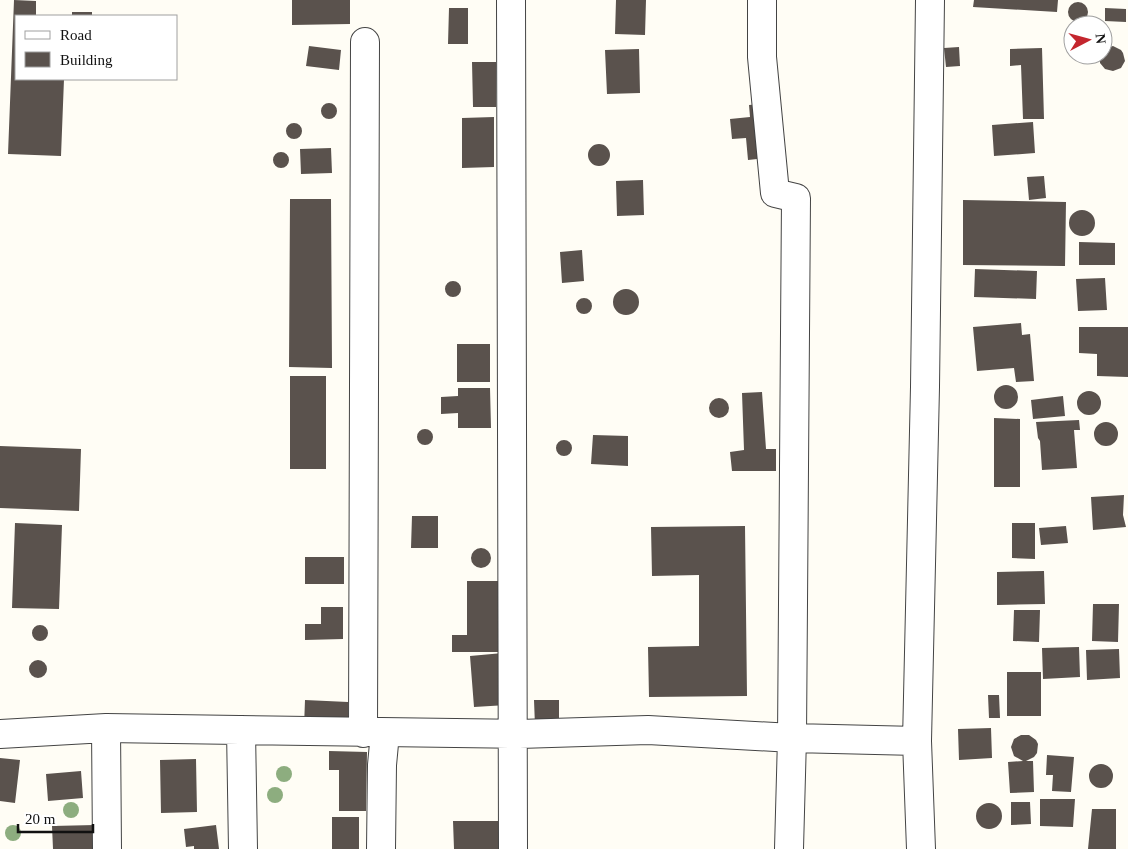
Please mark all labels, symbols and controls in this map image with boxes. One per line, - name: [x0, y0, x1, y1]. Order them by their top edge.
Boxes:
- legend: [15, 15, 178, 80]
- north arrow: [1063, 15, 1113, 65]
- text: Road: [60, 27, 92, 43]
- text: N: [1092, 33, 1108, 45]
- text: Building: [60, 52, 113, 68]
- scale bar: [18, 802, 92, 834]
- text: 20 m: [25, 811, 56, 827]

